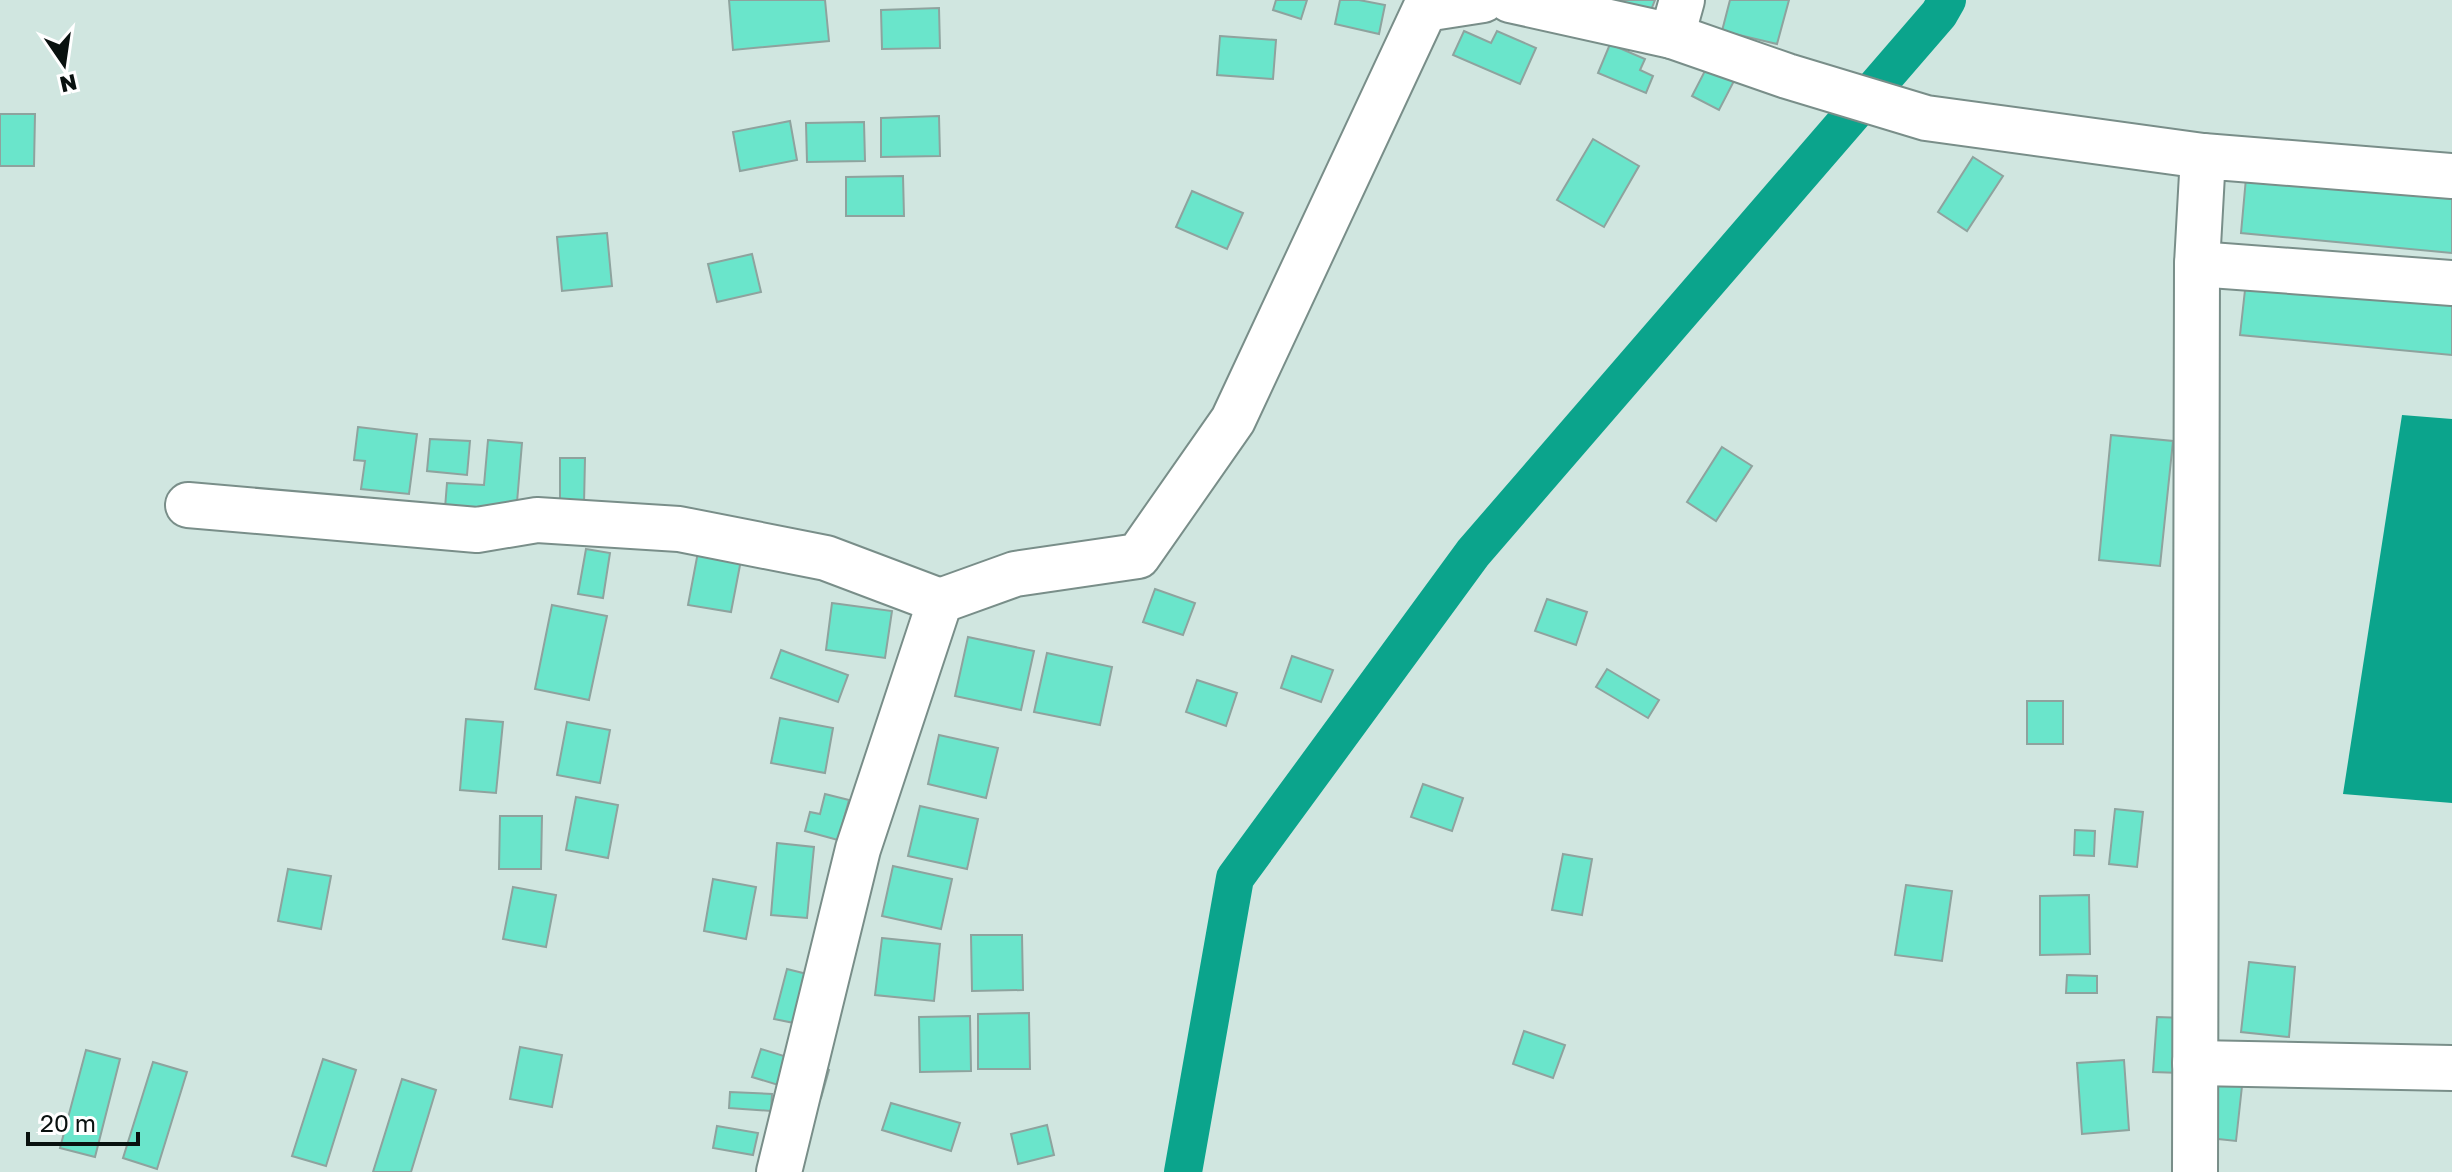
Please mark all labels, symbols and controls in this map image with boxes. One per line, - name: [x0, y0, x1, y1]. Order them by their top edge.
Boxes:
- north arrow: [24, 24, 104, 104]
- text: N: [57, 69, 80, 99]
- scale bar: [28, 1096, 138, 1146]
- text: 20 m: [40, 1108, 96, 1137]

